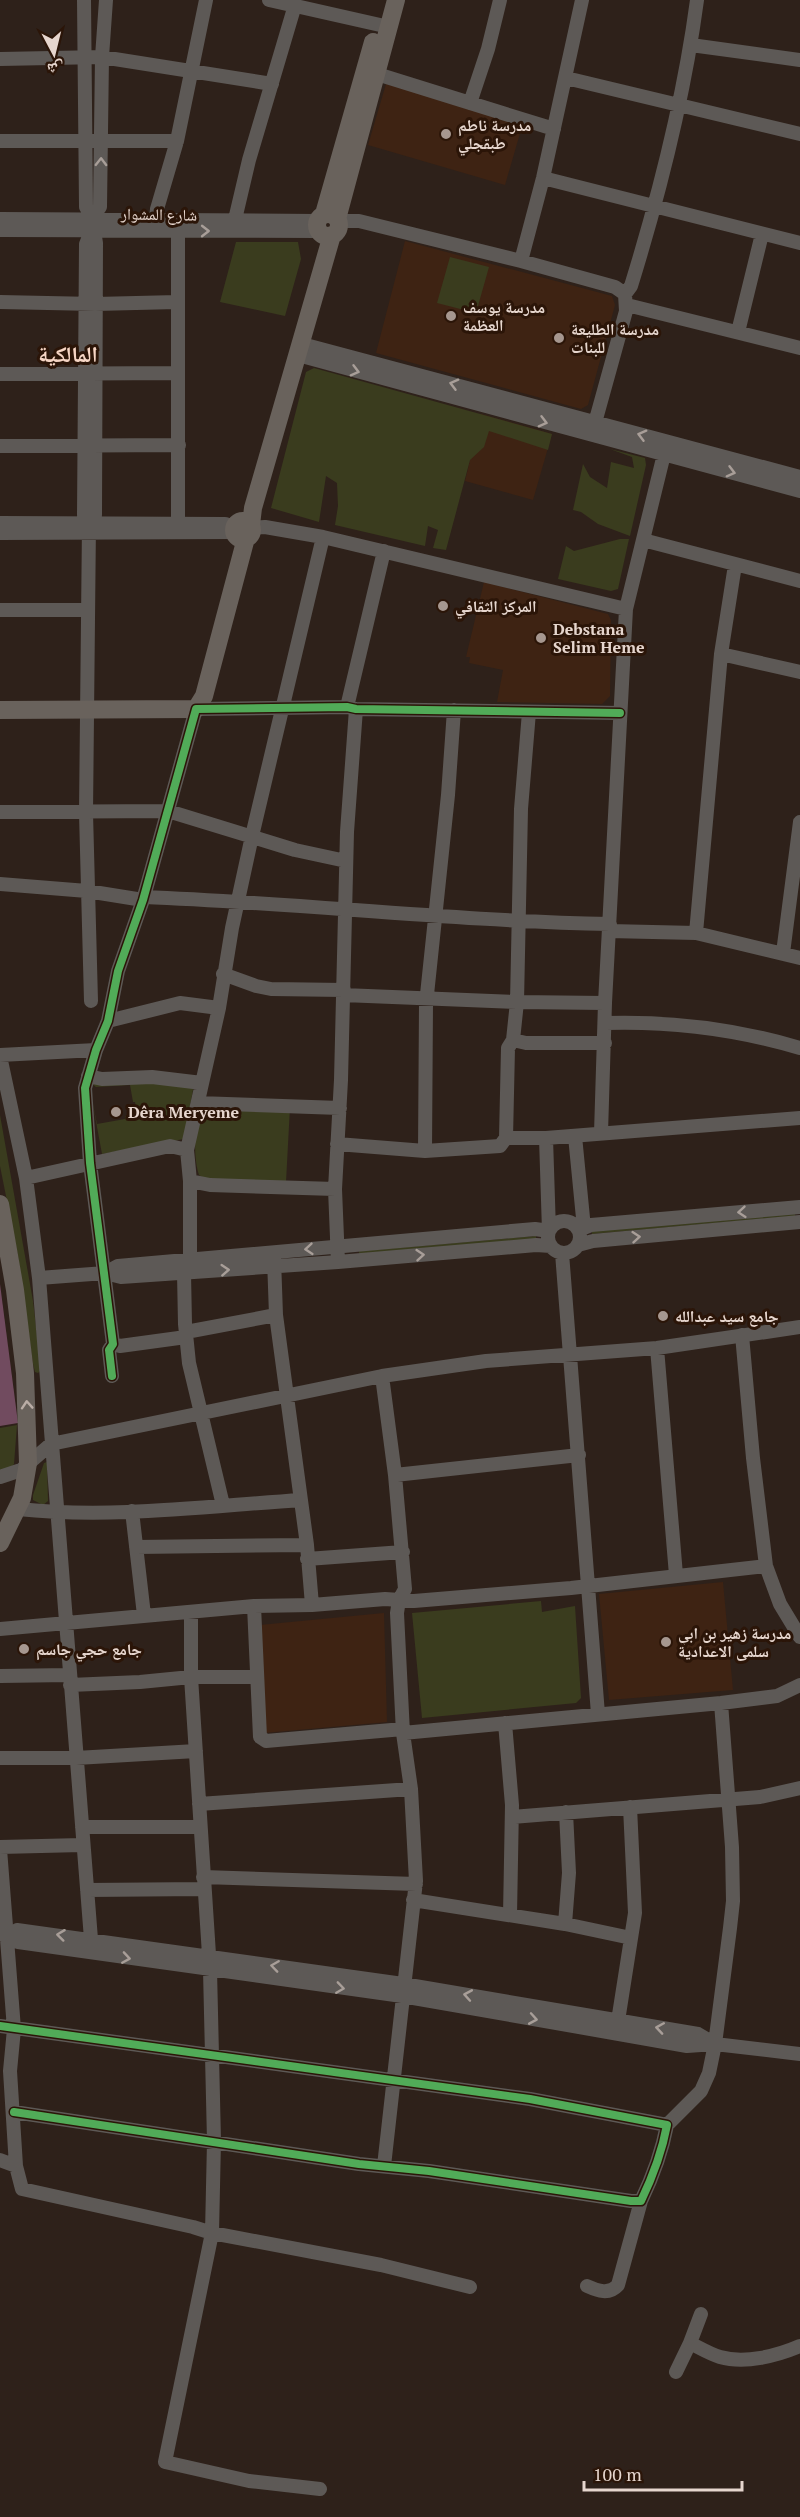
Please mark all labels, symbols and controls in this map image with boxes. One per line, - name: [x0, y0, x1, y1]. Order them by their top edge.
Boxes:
- north arrow: [24, 24, 84, 84]
- text: ش: [46, 57, 66, 81]
- place label: مدرسة ناطم طبقجلي: [458, 114, 531, 156]
- marker: مدرسة ناطم طبقجلي: [439, 127, 453, 141]
- one-way arrow: [95, 158, 107, 167]
- street label: شارع المشوار: [120, 202, 197, 226]
- one-way arrow: [201, 225, 210, 237]
- place label: مدرسة يوسف العظمة: [463, 296, 545, 336]
- marker: مدرسة يوسف العظمة: [444, 309, 458, 323]
- place label: مدرسة الطليعة للبنات: [571, 318, 659, 358]
- marker: مدرسة الطليعة للبنات: [552, 331, 566, 345]
- district label: المالكية: [38, 339, 98, 368]
- one-way arrow: [349, 363, 359, 376]
- one-way arrow: [449, 379, 460, 391]
- one-way arrow: [538, 414, 548, 427]
- one-way arrow: [637, 430, 648, 442]
- one-way arrow: [725, 465, 736, 477]
- place label: المركز الثقافي: [455, 595, 537, 619]
- marker: المركز الثقافي: [436, 599, 450, 613]
- place label: Debstana Selim Heme: [553, 618, 645, 658]
- marker: Debstana Selim Heme: [534, 631, 548, 645]
- place label: Dêra Meryeme: [128, 1101, 240, 1123]
- marker: Dêra Meryeme: [109, 1105, 123, 1119]
- one-way arrow: [737, 1205, 746, 1218]
- one-way arrow: [632, 1231, 641, 1244]
- one-way arrow: [304, 1242, 313, 1255]
- one-way arrow: [415, 1249, 424, 1262]
- one-way arrow: [221, 1264, 230, 1277]
- place label: جامع سيد عبدالله: [675, 1305, 779, 1327]
- marker: جامع سيد عبدالله: [656, 1309, 670, 1323]
- one-way arrow: [21, 1400, 34, 1409]
- place label: مدرسة زهير بن ابي سلمى الاعدادية: [678, 1622, 791, 1662]
- marker: مدرسة زهير بن ابي سلمى الاعدادية: [659, 1635, 673, 1649]
- place label: جامع حجي جاسم: [36, 1638, 142, 1662]
- marker: جامع حجي جاسم: [17, 1642, 31, 1656]
- one-way arrow: [57, 1930, 66, 1942]
- one-way arrow: [122, 1951, 131, 1963]
- one-way arrow: [270, 1961, 280, 1973]
- one-way arrow: [335, 1981, 345, 1993]
- one-way arrow: [463, 1989, 473, 2002]
- one-way arrow: [527, 2012, 537, 2025]
- one-way arrow: [655, 2022, 665, 2034]
- scale bar: [584, 2454, 742, 2492]
- text: 100 m: [593, 2462, 642, 2486]

